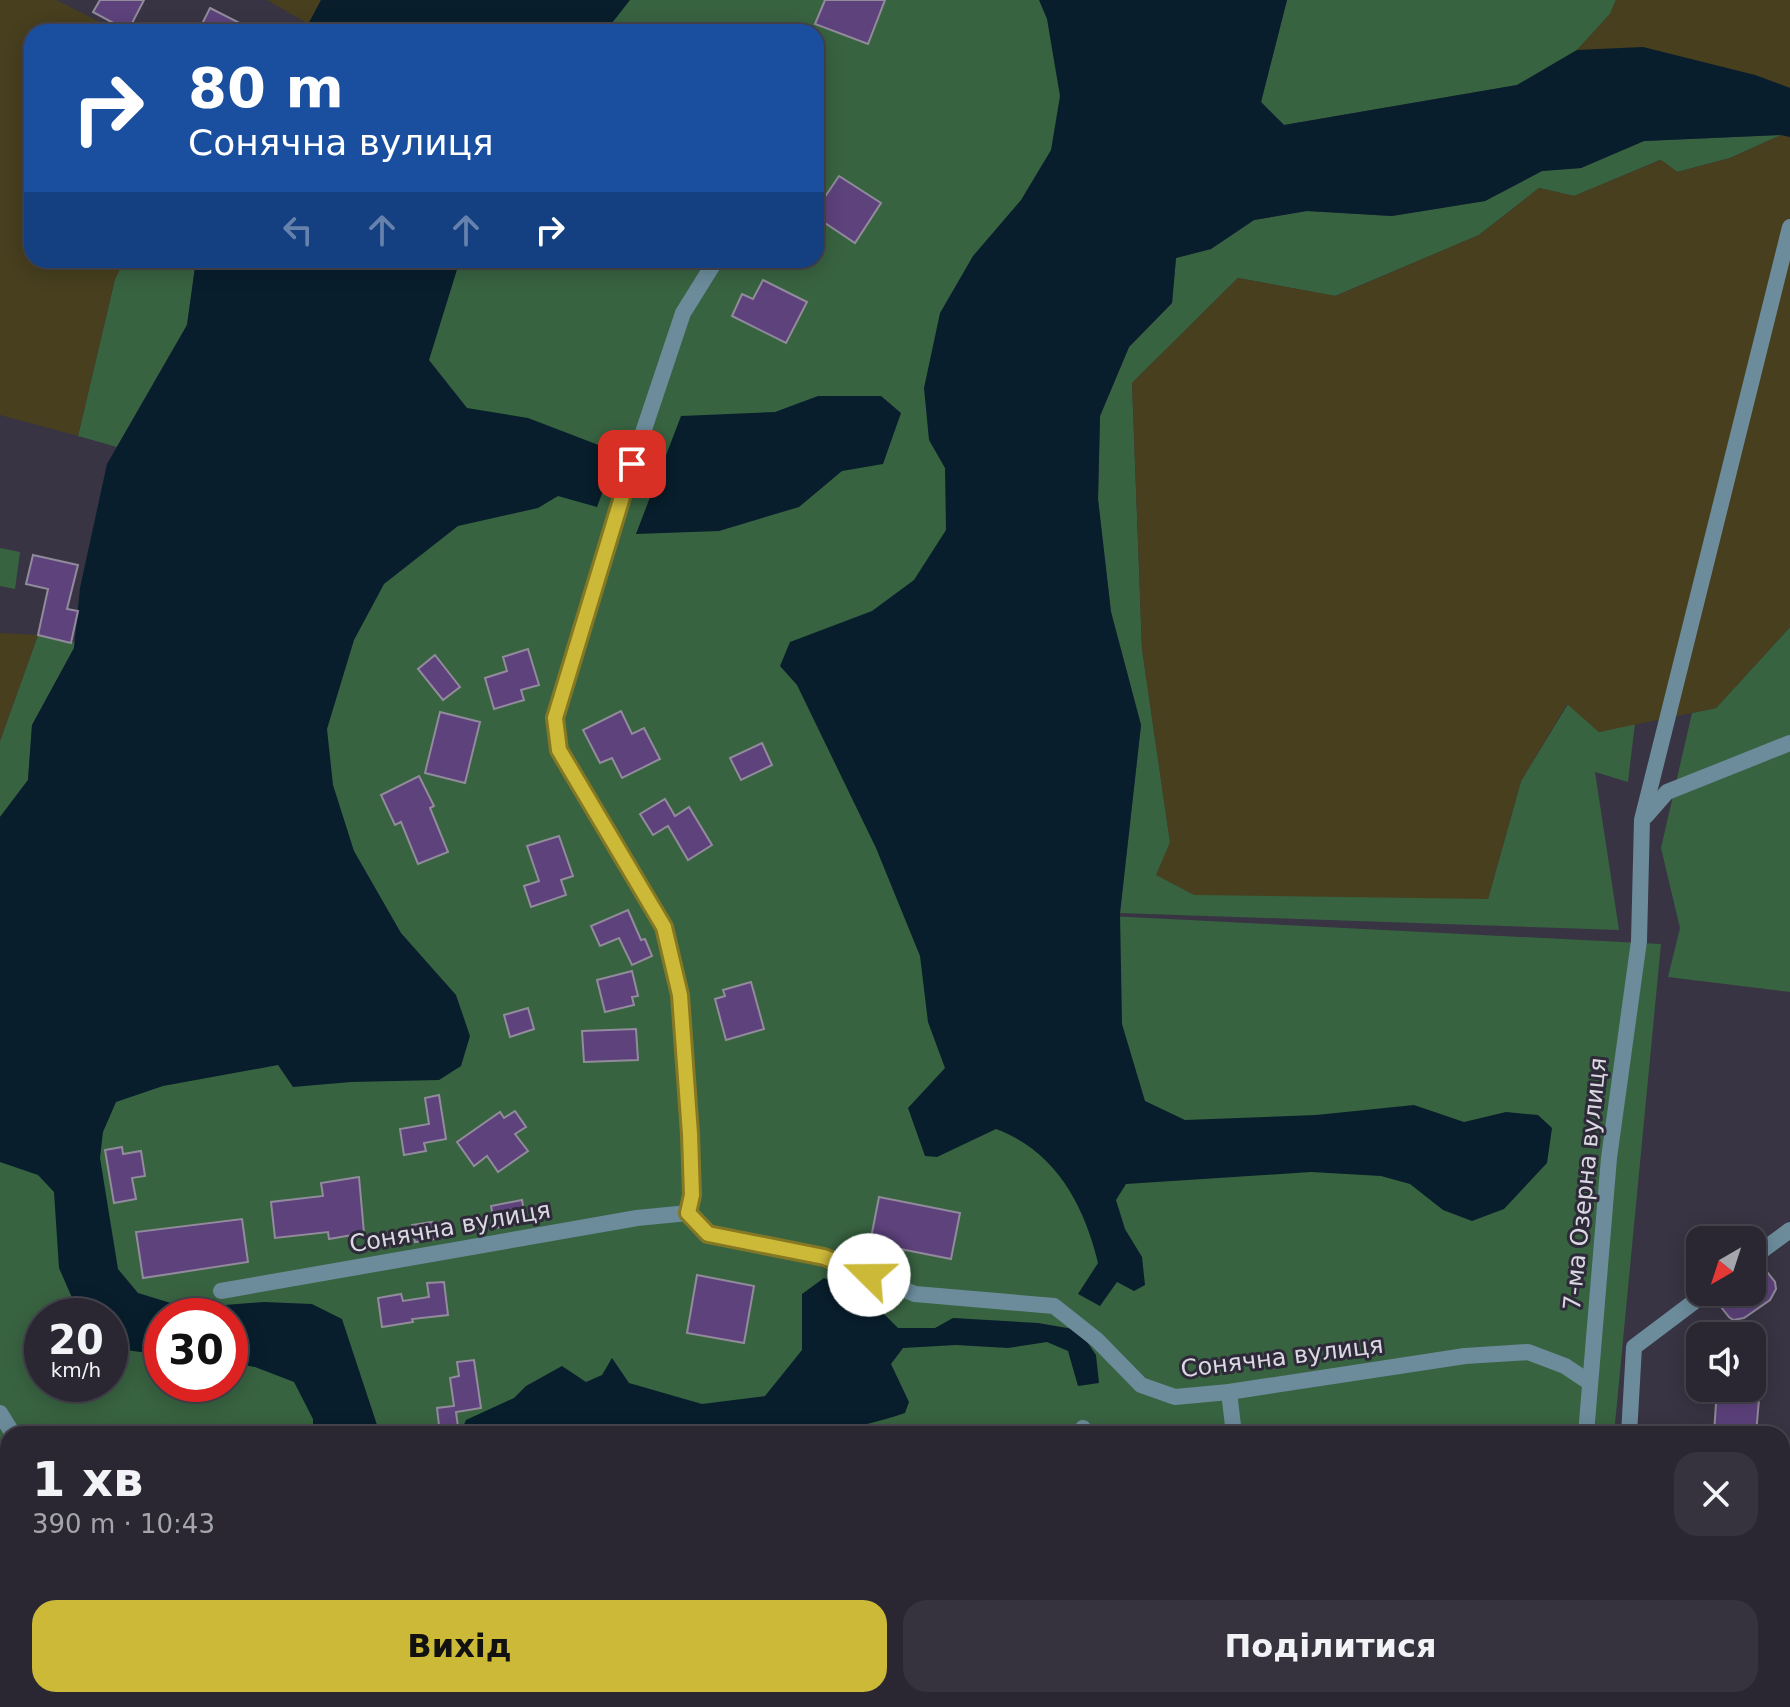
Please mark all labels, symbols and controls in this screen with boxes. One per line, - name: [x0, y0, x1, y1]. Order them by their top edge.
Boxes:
- text: 80 m: [188, 55, 344, 120]
- icon: right: [56, 56, 160, 160]
- text: Сонячна вулиця: [188, 122, 494, 163]
- icon: left: [276, 208, 320, 252]
- icon: ahead: [360, 208, 404, 252]
- icon: ahead: [444, 208, 488, 252]
- icon: right: [528, 208, 572, 252]
- pin: [598, 430, 666, 498]
- icon: arrive: [610, 442, 654, 486]
- street label: 7-ма Озерна вулиця: [1558, 1056, 1612, 1312]
- street label: Сонячна вулиця: [347, 1196, 553, 1258]
- north arrow: [1686, 1226, 1766, 1306]
- map controls: [1686, 1226, 1766, 1402]
- position arrow: [827, 1233, 911, 1317]
- speed limit sign: 30: [144, 1298, 248, 1402]
- text: 20: [48, 1317, 104, 1363]
- button: sound: [1686, 1322, 1766, 1402]
- street label: Сонячна вулиця: [1179, 1331, 1385, 1383]
- text: km/h: [51, 1358, 101, 1382]
- text: 1 хв: [32, 1451, 143, 1507]
- button: close: [1674, 1452, 1758, 1536]
- text: 390 m · 10:43: [32, 1509, 215, 1539]
- button: Вихід: [32, 1600, 887, 1692]
- button: Поділитися: [903, 1600, 1758, 1692]

